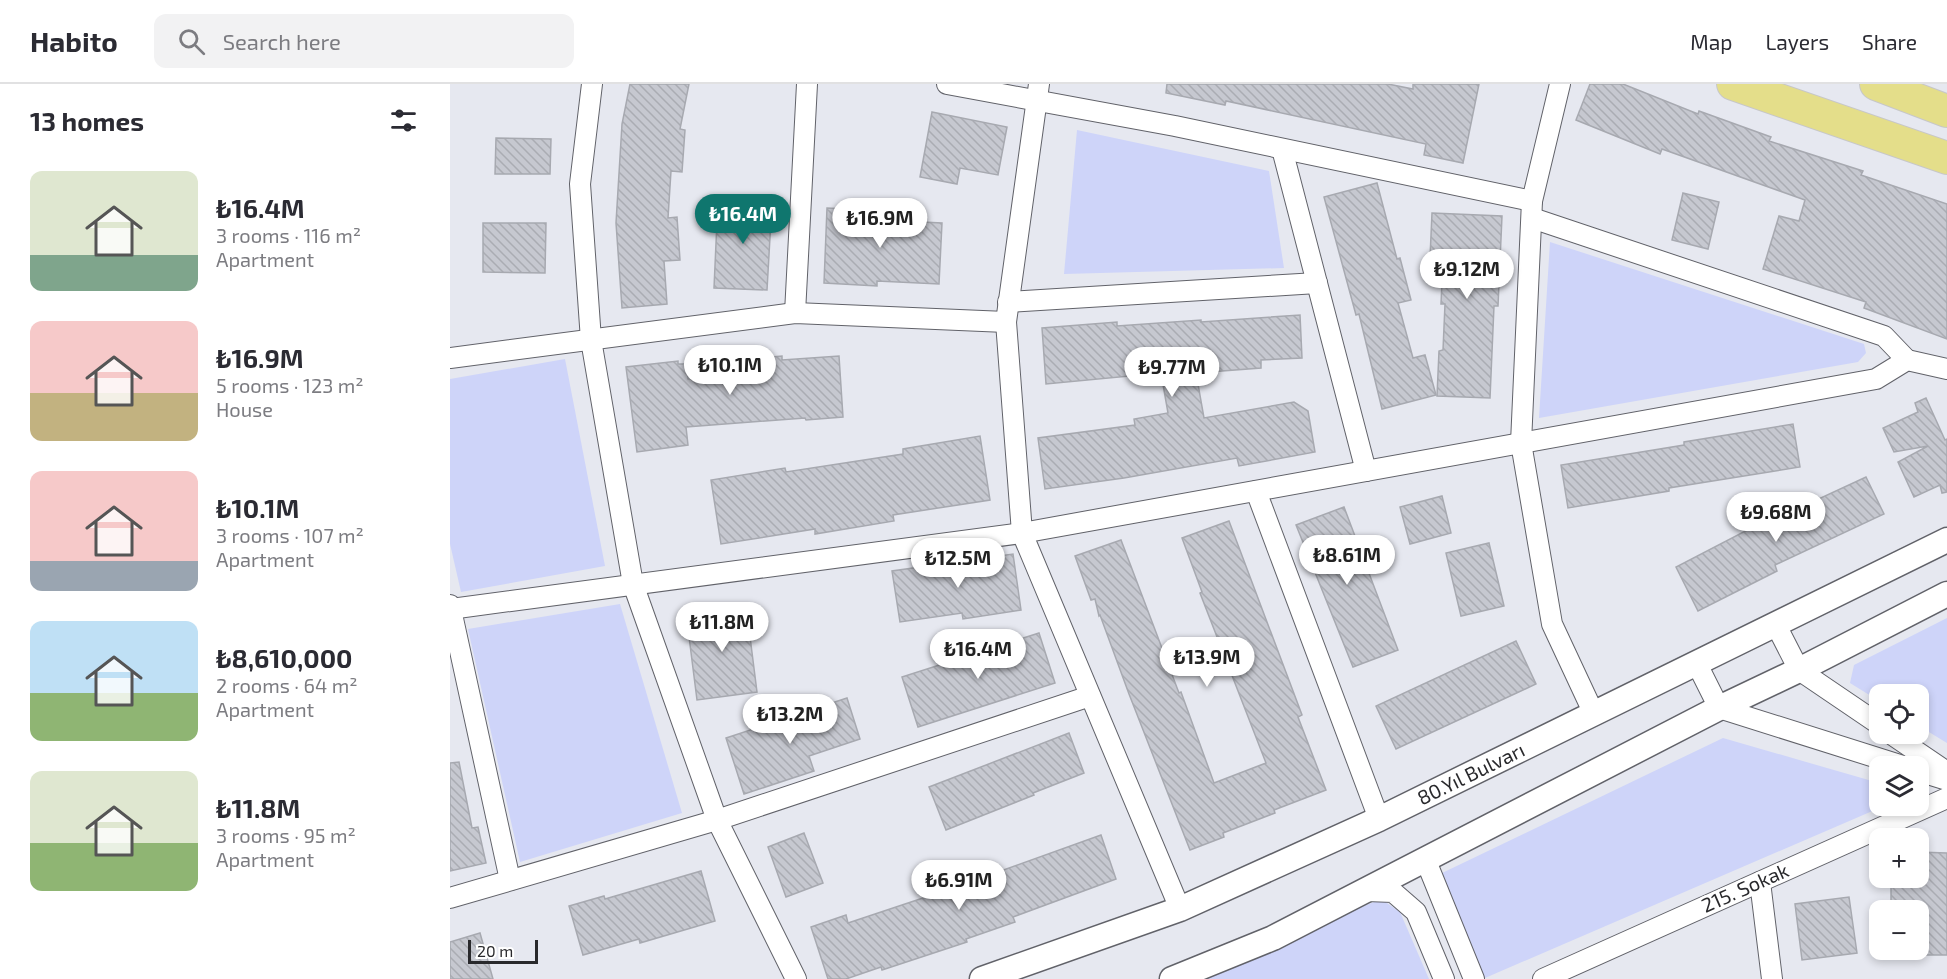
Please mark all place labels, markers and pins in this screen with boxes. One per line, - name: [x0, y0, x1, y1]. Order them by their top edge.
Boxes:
- pin: ₺16.4M: [694, 194, 792, 245]
- pin: ₺16.9M: [831, 198, 929, 249]
- pin: ₺9.12M: [1418, 249, 1516, 300]
- pin: ₺10.1M: [681, 345, 779, 396]
- pin: ₺9.77M: [1123, 347, 1221, 398]
- pin: ₺9.68M: [1727, 492, 1825, 543]
- pin: ₺8.61M: [1298, 535, 1396, 586]
- pin: ₺12.5M: [909, 538, 1007, 589]
- pin: ₺11.8M: [673, 602, 771, 653]
- pin: ₺16.4M: [929, 629, 1027, 680]
- pin: ₺13.9M: [1158, 637, 1256, 688]
- pin: ₺13.2M: [741, 694, 839, 745]
- pin: ₺6.91M: [910, 860, 1008, 911]

